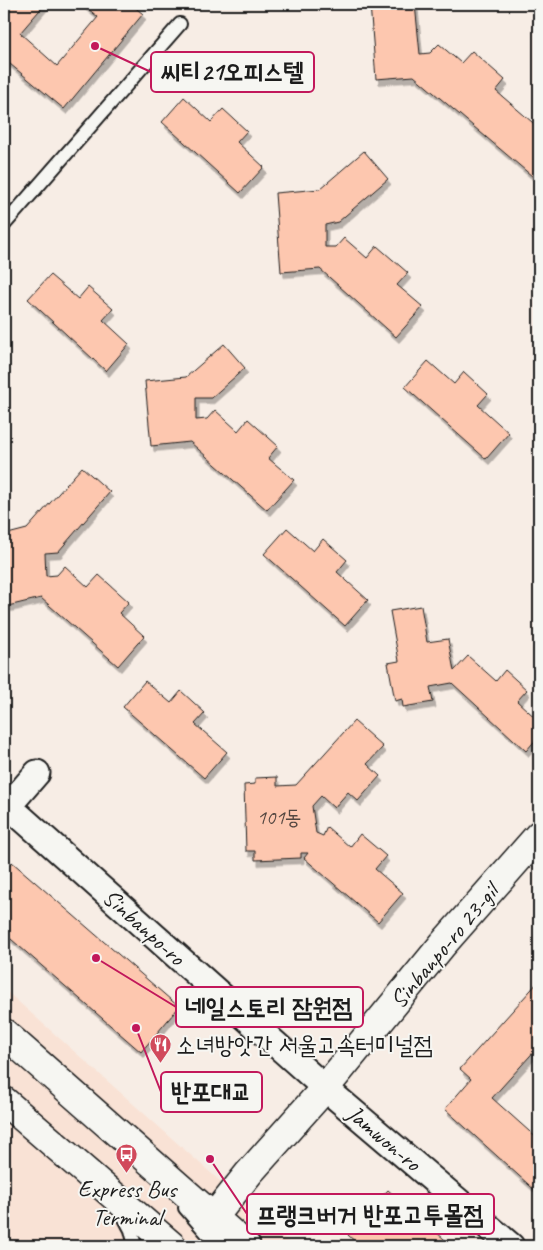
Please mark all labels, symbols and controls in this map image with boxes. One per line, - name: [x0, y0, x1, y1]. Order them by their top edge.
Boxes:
- callout: 씨티21오피스텔: [151, 52, 314, 92]
- text: 씨티21오피스텔: [160, 56, 304, 88]
- house number: 101동: [256, 804, 302, 830]
- street label: Sinbanpo-ro 23-gil: [383, 875, 507, 1014]
- street label: Sinbanpo-ro: [97, 882, 193, 973]
- callout: 네일스토리 잠원점: [176, 987, 363, 1027]
- text: 네일스토리 잠원점: [186, 992, 353, 1024]
- place label: 소녀방앗간 서울고속터미널점: [176, 1030, 433, 1060]
- restaurant icon: 소녀방앗간 서울고속터미널점: [148, 1033, 172, 1064]
- callout: 반포대교: [161, 1072, 262, 1112]
- text: 반포대교: [171, 1076, 251, 1108]
- street label: Jamwon-ro: [340, 1098, 428, 1179]
- bus stop icon: Express Bus Terminal: [115, 1143, 139, 1174]
- place label: Express Bus Terminal: [78, 1174, 178, 1232]
- callout: 프랭크버거 반포고투몰점: [247, 1194, 494, 1234]
- text: 프랭크버거 반포고투몰점: [256, 1199, 484, 1231]

